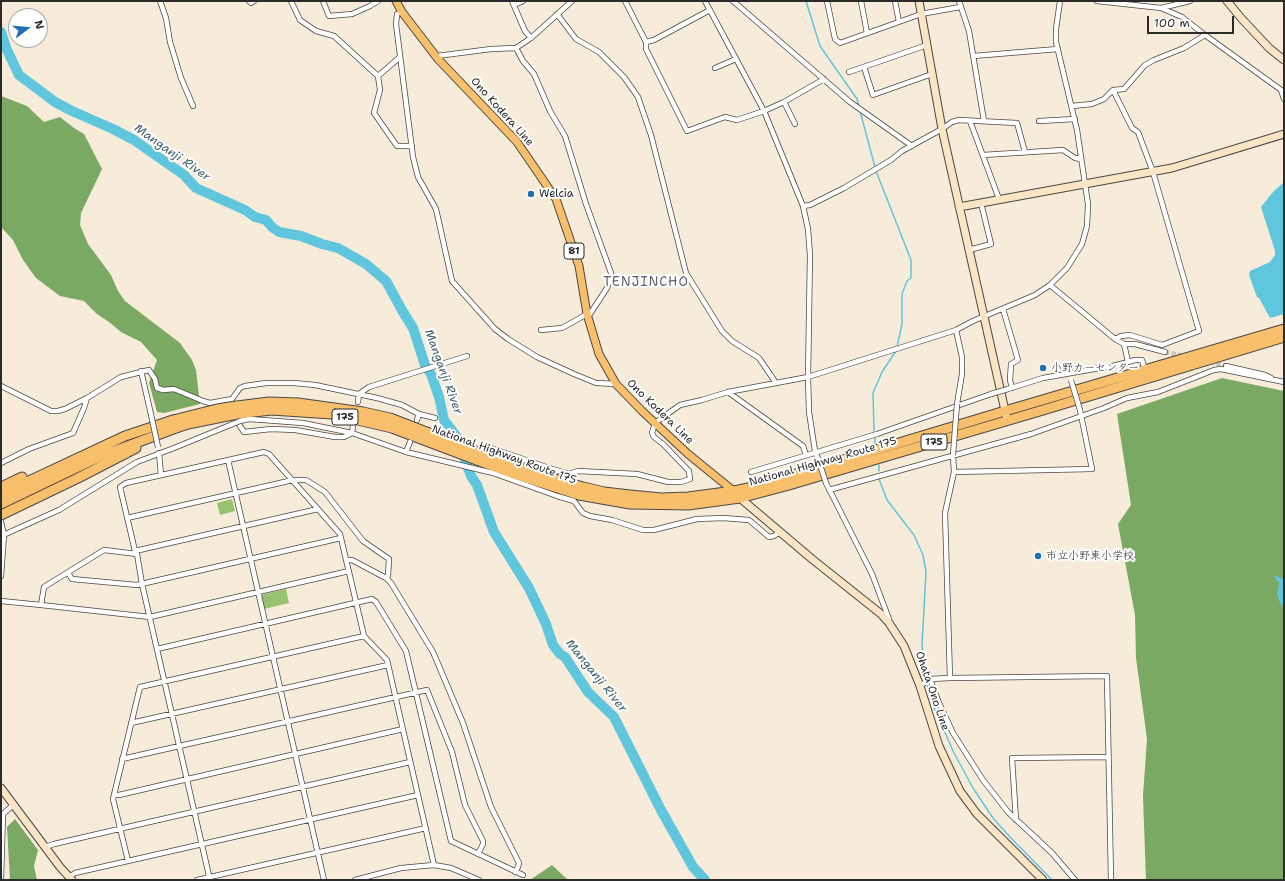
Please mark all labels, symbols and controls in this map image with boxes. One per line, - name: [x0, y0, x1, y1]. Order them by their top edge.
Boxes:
- north arrow: [8, 8, 48, 48]
- scale bar: [1149, 8, 1236, 34]
- text: 100 m: [1154, 15, 1190, 31]
- text: N: [31, 19, 47, 31]
- street label: Ono Kodera Line: [468, 75, 536, 149]
- water label: Manganji River: [131, 121, 213, 185]
- place label: Welcia: [539, 187, 574, 201]
- marker: Welcia: [526, 189, 536, 199]
- road number: 81: [564, 243, 584, 259]
- district label: TENJINCHO: [603, 275, 689, 291]
- water label: Manganji River: [421, 327, 465, 417]
- place label: 小野カーセンター: [1051, 361, 1139, 375]
- marker: 小野カーセンター: [1038, 363, 1048, 373]
- street label: Ono Kodera Line: [624, 377, 696, 447]
- road number: 175: [332, 409, 358, 425]
- street label: National Highway Route 175: [430, 423, 578, 487]
- road number: 175: [921, 434, 947, 450]
- street label: National Highway Route 175: [748, 435, 898, 489]
- place label: 市立小野東小学校: [1046, 549, 1134, 563]
- marker: 市立小野東小学校: [1033, 551, 1043, 561]
- water label: Manganji River: [562, 637, 630, 715]
- street label: Ohata Ono Line: [912, 650, 952, 732]

